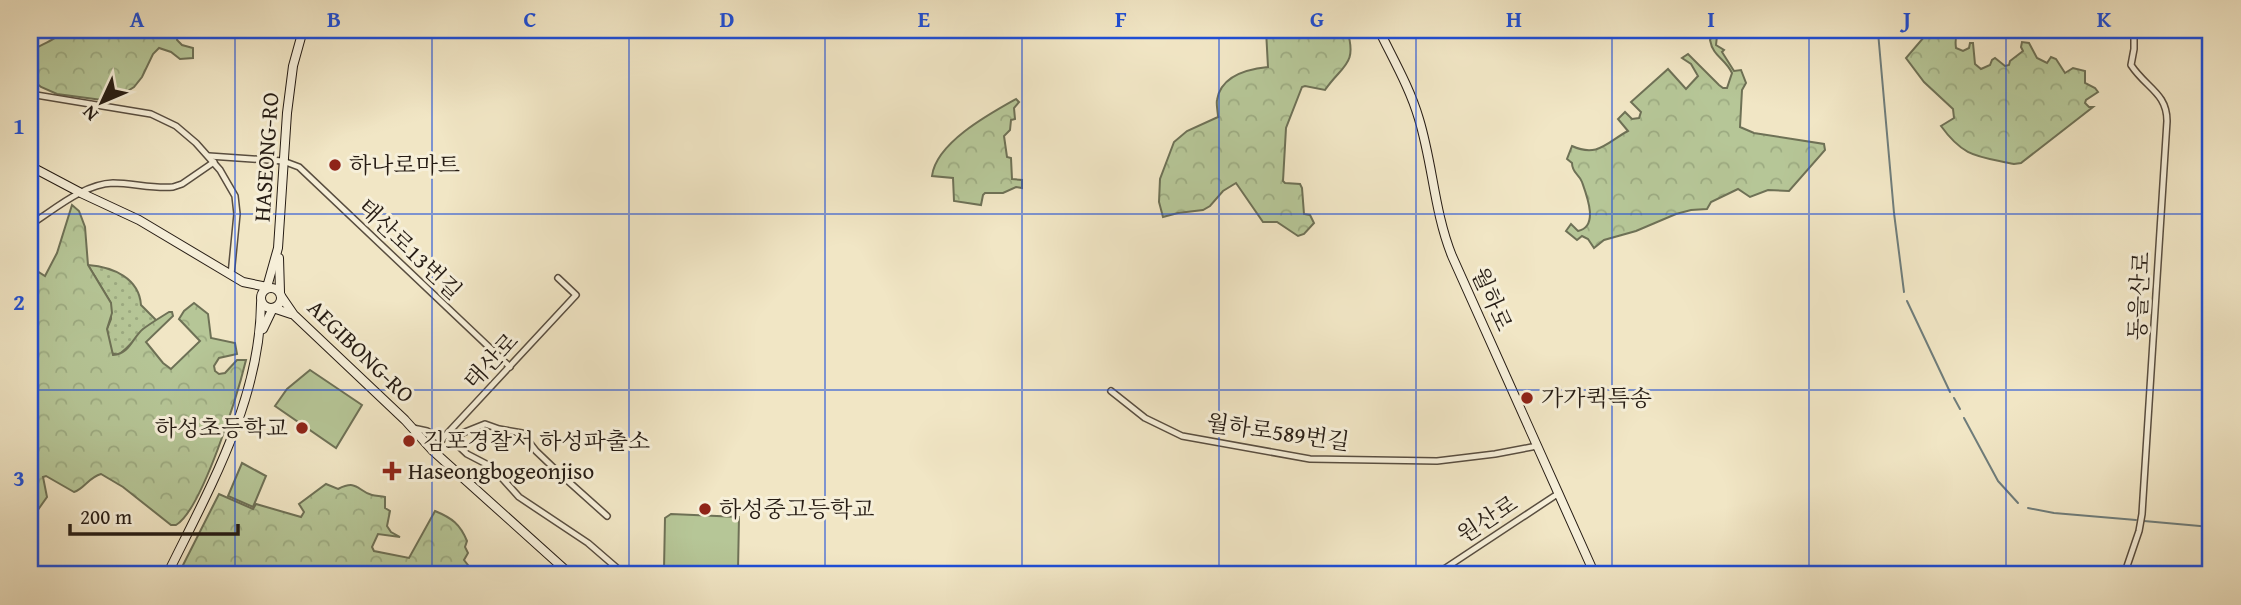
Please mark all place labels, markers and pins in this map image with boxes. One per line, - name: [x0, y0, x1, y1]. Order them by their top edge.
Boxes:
- place label: 하나로마트: [349, 148, 460, 181]
- marker: 하나로마트: [327, 157, 343, 173]
- place label: 가가퀵특송: [1541, 381, 1652, 414]
- marker: 가가퀵특송: [1519, 390, 1535, 406]
- place label: 하성초등학교: [155, 411, 288, 444]
- marker: 하성초등학교: [294, 420, 310, 436]
- place label: 김포경찰서 하성파출소: [423, 424, 650, 457]
- marker: 김포경찰서 하성파출소: [401, 433, 417, 449]
- place label: Haseongbogeonjiso: [408, 454, 594, 487]
- marker: Haseongbogeonjiso: [382, 461, 402, 481]
- place label: 하성중고등학교: [719, 492, 875, 525]
- marker: 하성중고등학교: [697, 501, 713, 517]

